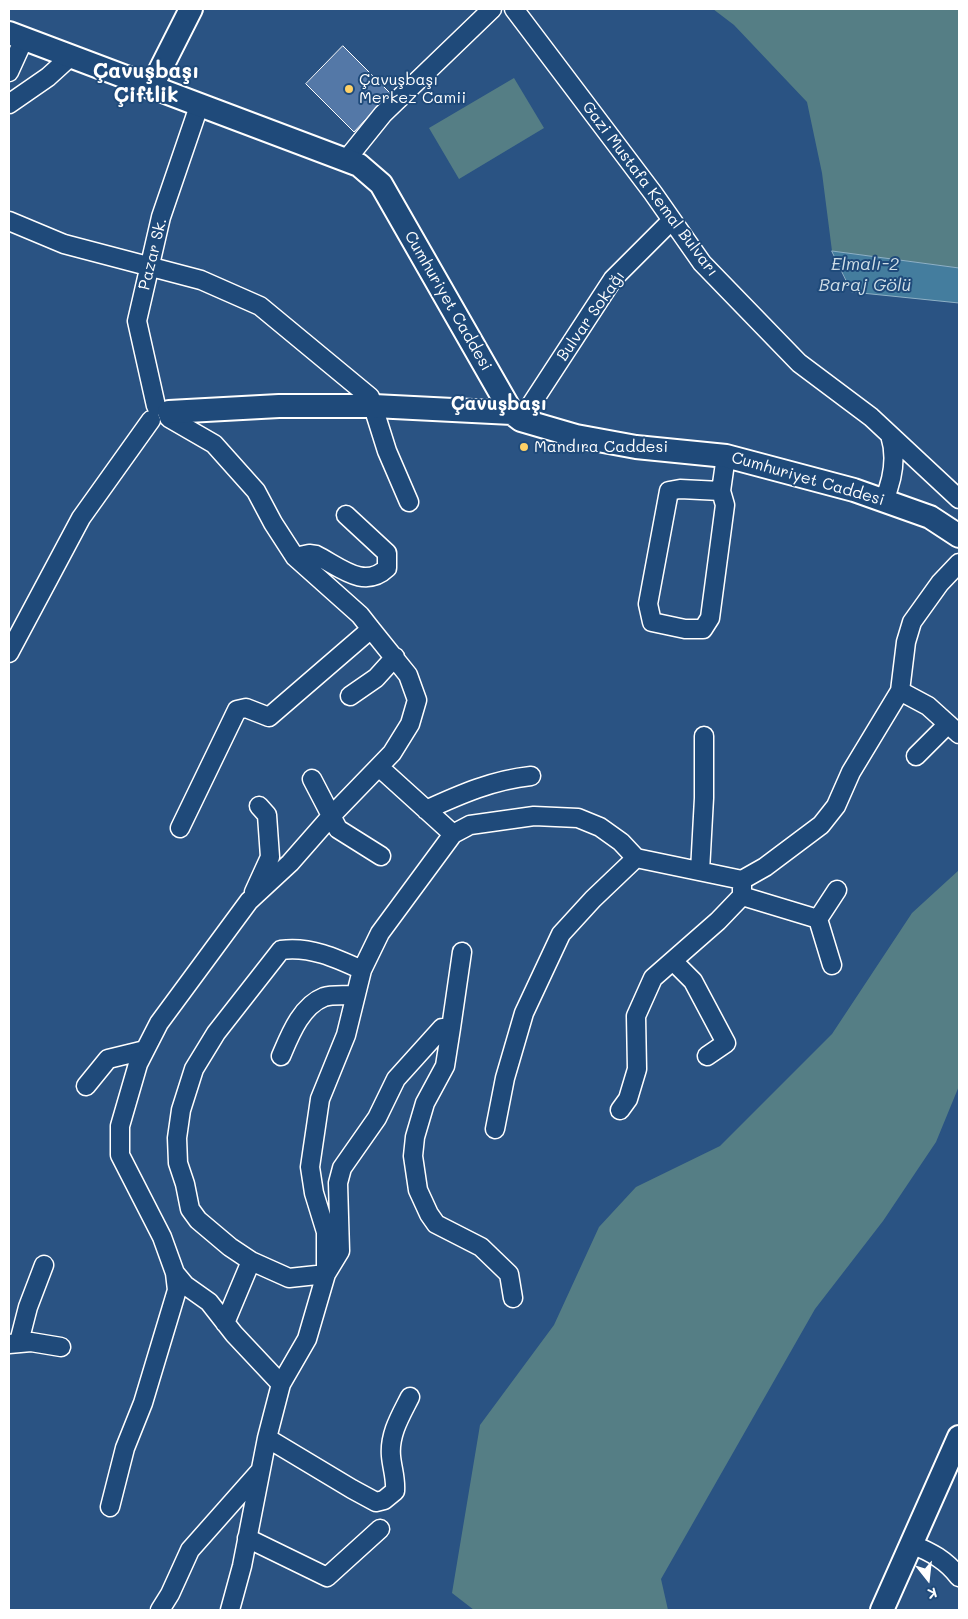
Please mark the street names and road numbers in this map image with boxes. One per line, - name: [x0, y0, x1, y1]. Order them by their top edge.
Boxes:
- street label: Gazi Mustafa Kemal Bulvarı: [578, 98, 722, 280]
- street label: Pazar Sk.: [135, 216, 171, 292]
- street label: Cumhuriyet Caddesi: [400, 228, 496, 374]
- street label: Bulvar Sokağı: [553, 267, 629, 365]
- street label: Cumhuriyet Caddesi: [729, 448, 887, 510]

